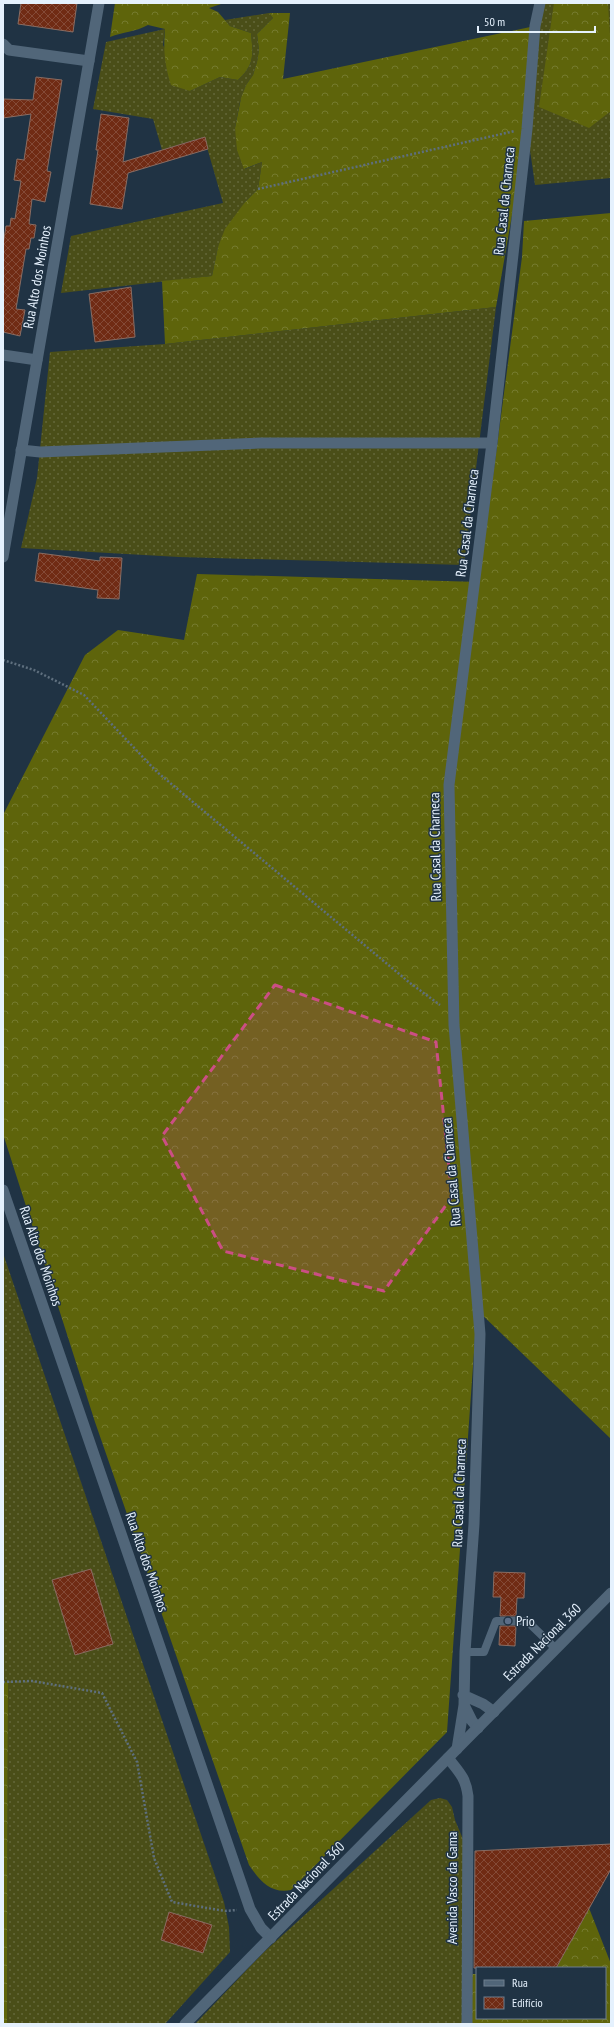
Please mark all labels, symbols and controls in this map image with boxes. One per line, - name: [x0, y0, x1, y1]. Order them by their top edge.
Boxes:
- scale bar: [478, 8, 595, 34]
- text: 50 m: [484, 14, 505, 29]
- street label: Rua Casal da Charneca: [489, 146, 519, 256]
- street label: Rua Alto dos Moinhos: [19, 224, 55, 330]
- street label: Rua Casal da Charneca: [451, 468, 483, 578]
- street label: Rua Casal da Charneca: [425, 792, 445, 902]
- street label: Rua Casal da Charneca: [437, 1117, 465, 1227]
- street label: Rua Alto dos Moinhos: [15, 1204, 67, 1309]
- street label: Rua Casal da Charneca: [448, 1438, 470, 1548]
- street label: Rua Alto dos Moinhos: [121, 1510, 173, 1615]
- street label: Estrada Nacional 360: [499, 1599, 585, 1685]
- place label: Prio: [516, 1612, 535, 1630]
- marker: Prio: [503, 1616, 513, 1626]
- street label: Avenida Vasco da Gama: [443, 1832, 461, 1944]
- street label: Estrada Nacional 360: [264, 1838, 348, 1924]
- legend: [476, 1967, 606, 2019]
- text: Rua: [512, 1975, 528, 1990]
- text: Edifício: [512, 1995, 543, 2010]

